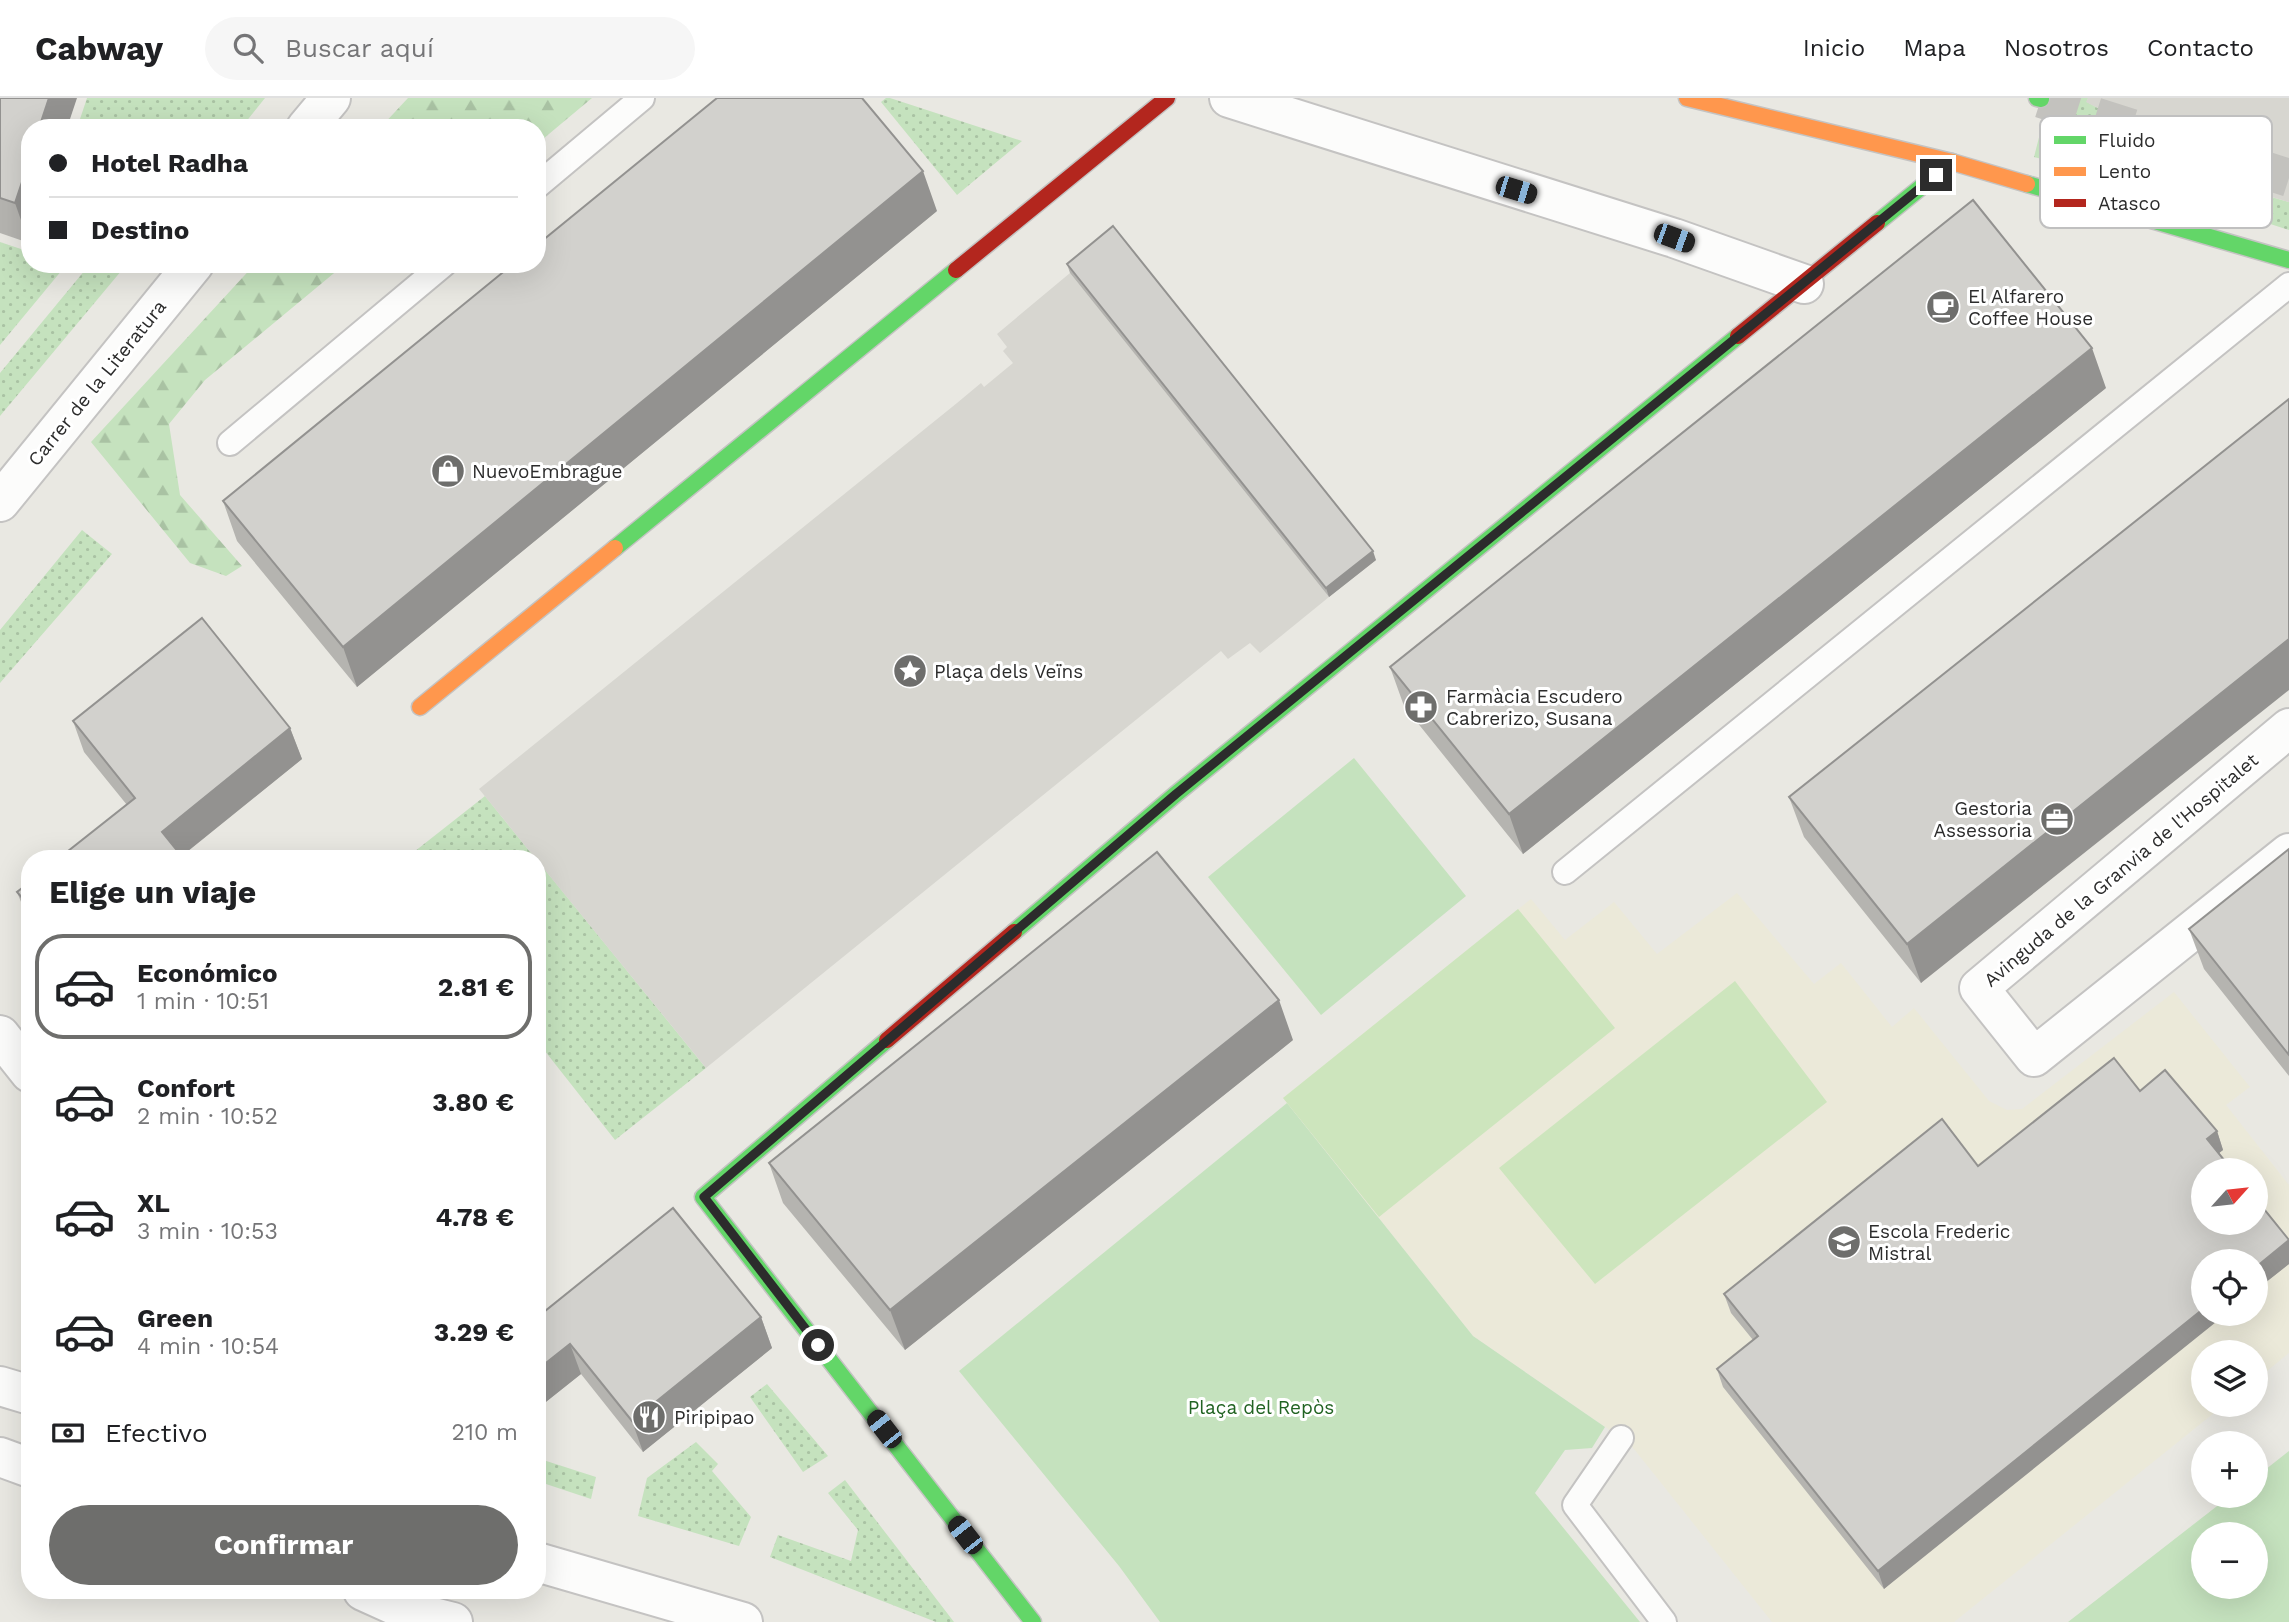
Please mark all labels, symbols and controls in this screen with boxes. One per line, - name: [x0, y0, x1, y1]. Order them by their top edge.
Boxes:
- search box: [205, 17, 695, 80]
- text: Cabway: [35, 29, 163, 68]
- icon: search: [229, 29, 267, 67]
- text: Buscar aquí: [285, 33, 434, 63]
- text: Inicio: [1803, 34, 1865, 62]
- text: Mapa: [1903, 34, 1966, 62]
- text: Nosotros: [2004, 34, 2109, 62]
- text: Contacto: [2147, 34, 2254, 62]
- legend: [2040, 116, 2272, 228]
- text: Fluido: [2098, 129, 2156, 152]
- text: Hotel Radha: [91, 148, 248, 178]
- route end: [1920, 159, 1952, 191]
- text: Lento: [2098, 160, 2151, 183]
- car: [1493, 174, 1540, 206]
- text: Atasco: [2098, 192, 2161, 215]
- text: Destino: [91, 215, 189, 245]
- car: [1651, 221, 1698, 255]
- place label: El Alfarero Coffee House: [1968, 285, 2093, 330]
- cafe icon: El Alfarero Coffee House: [1924, 288, 1962, 326]
- street label: Carrer de la Literatura: [23, 295, 171, 471]
- shop icon: NuevoEmbrague: [429, 452, 467, 490]
- place label: NuevoEmbrague: [472, 460, 623, 483]
- place icon: Plaça dels Veïns: [891, 652, 929, 690]
- place label: Plaça dels Veïns: [934, 660, 1083, 683]
- place label: Farmàcia Escudero Cabrerizo, Susana: [1446, 685, 1623, 730]
- pharmacy icon: Farmàcia Escudero Cabrerizo, Susana: [1402, 688, 1440, 726]
- street label: Avinguda de la Granvia de l'Hospitalet: [1979, 748, 2263, 992]
- place label: Gestoria Assessoria: [1934, 797, 2032, 842]
- office icon: Gestoria Assessoria: [2038, 800, 2076, 838]
- text: Elige un viaje: [49, 873, 256, 911]
- icon: car: [53, 955, 116, 1018]
- text: Económico: [137, 958, 278, 988]
- text: 2.81 €: [438, 972, 514, 1002]
- text: 1 min · 10:51: [137, 988, 269, 1015]
- icon: car: [53, 1070, 116, 1133]
- text: Confort: [137, 1073, 235, 1103]
- text: 3.80 €: [432, 1087, 514, 1117]
- text: 2 min · 10:52: [137, 1103, 278, 1130]
- north arrow: [2191, 1158, 2268, 1236]
- map controls: [2191, 1158, 2268, 1599]
- icon: car: [53, 1185, 116, 1248]
- text: XL: [137, 1188, 170, 1218]
- text: 4.78 €: [435, 1202, 514, 1232]
- text: 3 min · 10:53: [137, 1218, 278, 1245]
- place label: Escola Frederic Mistral: [1868, 1220, 2010, 1265]
- school or university icon: Escola Frederic Mistral: [1825, 1223, 1863, 1261]
- button: locate: [2191, 1249, 2268, 1326]
- icon: car: [53, 1300, 116, 1363]
- text: Green: [137, 1303, 213, 1333]
- text: 3.29 €: [434, 1317, 514, 1347]
- route start: [802, 1329, 834, 1361]
- text: 4 min · 10:54: [137, 1333, 279, 1360]
- button: layers: [2191, 1340, 2268, 1417]
- park label: Plaça del Repòs: [1188, 1396, 1334, 1419]
- restaurant icon: Piripipao: [630, 1398, 668, 1436]
- place label: Piripipao: [674, 1406, 754, 1429]
- car: [863, 1406, 906, 1452]
- icon: cash: [49, 1414, 87, 1452]
- text: Efectivo: [105, 1418, 208, 1448]
- text: 210 m: [452, 1419, 518, 1446]
- button: +: [2191, 1431, 2268, 1508]
- button: Confirmar: [49, 1505, 518, 1585]
- car: [944, 1512, 987, 1558]
- button: −: [2191, 1522, 2268, 1599]

